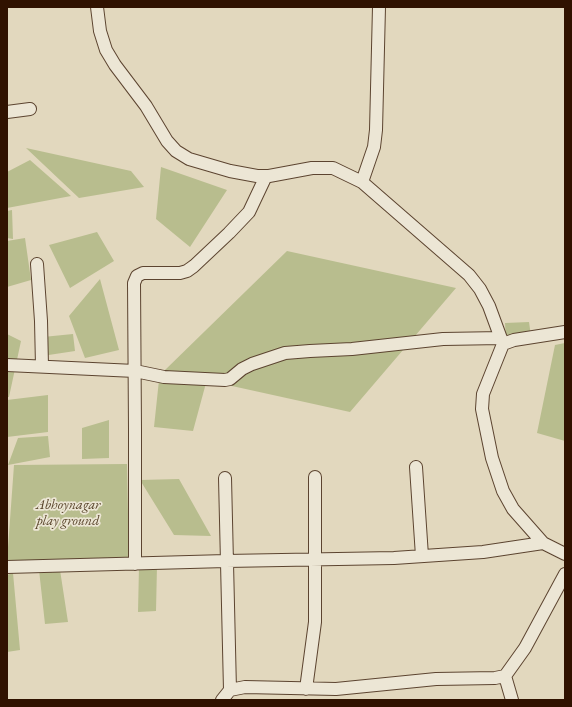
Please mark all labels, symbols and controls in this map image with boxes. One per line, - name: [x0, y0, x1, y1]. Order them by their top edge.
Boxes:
- park label: Abhoynagar play ground: [36, 497, 100, 530]

